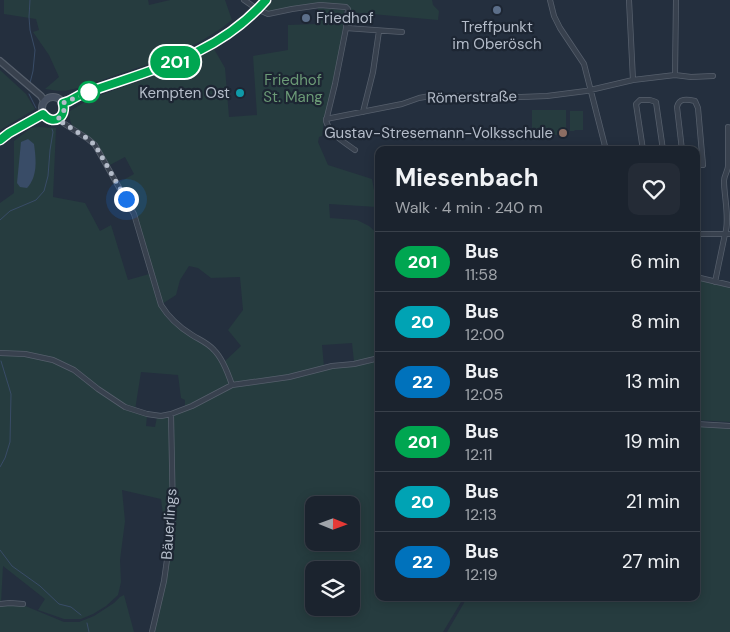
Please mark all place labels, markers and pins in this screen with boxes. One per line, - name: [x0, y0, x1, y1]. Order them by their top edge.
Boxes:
- marker: Treffpunkt im Oberösch: [491, 4, 503, 16]
- place label: Friedhof: [316, 8, 374, 28]
- marker: Friedhof: [300, 12, 312, 24]
- place label: Treffpunkt im Oberösch: [452, 17, 542, 54]
- unlabelled marker: [78, 81, 100, 103]
- place label: Kempten Ost: [139, 83, 230, 103]
- marker: Kempten Ost: [234, 87, 246, 99]
- place label: Gustav-Stresemann-Volksschule: [324, 123, 553, 143]
- marker: Gustav-Stresemann-Volksschule: [557, 127, 569, 139]

